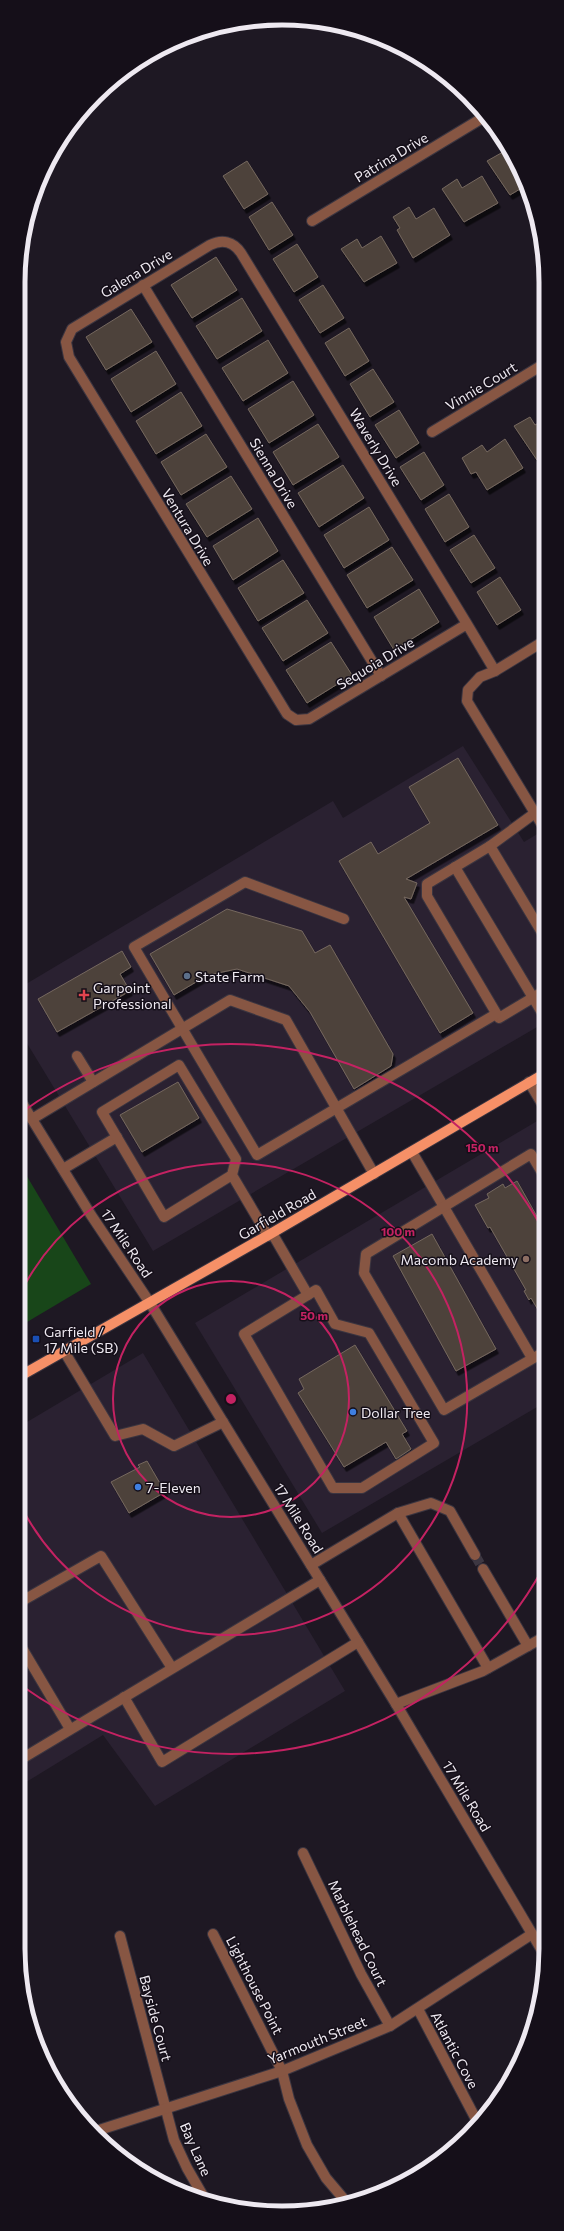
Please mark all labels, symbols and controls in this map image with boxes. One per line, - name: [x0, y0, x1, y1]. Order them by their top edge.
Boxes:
- street label: Patrina Drive: [351, 128, 431, 186]
- street label: Galena Drive: [97, 245, 175, 301]
- street label: Vinnie Court: [442, 358, 520, 414]
- street label: Waverly Drive: [346, 405, 406, 489]
- street label: Sienna Drive: [246, 435, 302, 511]
- street label: Ventura Drive: [158, 485, 218, 569]
- street label: Sequoia Drive: [333, 633, 417, 693]
- place label: State Farm: [195, 968, 265, 985]
- marker: State Farm: [182, 971, 192, 981]
- place label: Garpoint Professional: [93, 979, 172, 1012]
- marker: Garpoint Professional: [78, 989, 90, 1001]
- text: 150 m: [465, 1140, 499, 1154]
- street label: Garfield Road: [235, 1185, 319, 1243]
- street label: 17 Mile Road: [98, 1205, 156, 1281]
- text: 100 m: [381, 1224, 415, 1238]
- place label: Macomb Academy: [401, 1251, 518, 1268]
- marker: Macomb Academy: [521, 1254, 531, 1264]
- text: 50 m: [300, 1308, 328, 1322]
- place label: Garfield / 17 Mile (SB): [44, 1323, 118, 1356]
- marker: Garfield / 17 Mile (SB): [31, 1334, 41, 1344]
- centre of rings: [224, 1392, 238, 1406]
- place label: Dollar Tree: [361, 1404, 430, 1421]
- marker: Dollar Tree: [348, 1407, 358, 1417]
- place label: 7-Eleven: [146, 1479, 201, 1496]
- street label: 17 Mile Road: [271, 1480, 327, 1556]
- marker: 7-Eleven: [133, 1482, 143, 1492]
- street label: 17 Mile Road: [439, 1758, 495, 1834]
- street label: Marblehead Court: [325, 1877, 391, 1989]
- street label: Lighthouse Point: [223, 1933, 287, 2037]
- street label: Bayside Court: [136, 1973, 176, 2063]
- street label: Atlantic Cove: [428, 2009, 482, 2091]
- street label: Yarmouth Street: [265, 2012, 369, 2068]
- street label: Bay Lane: [177, 2120, 215, 2178]

